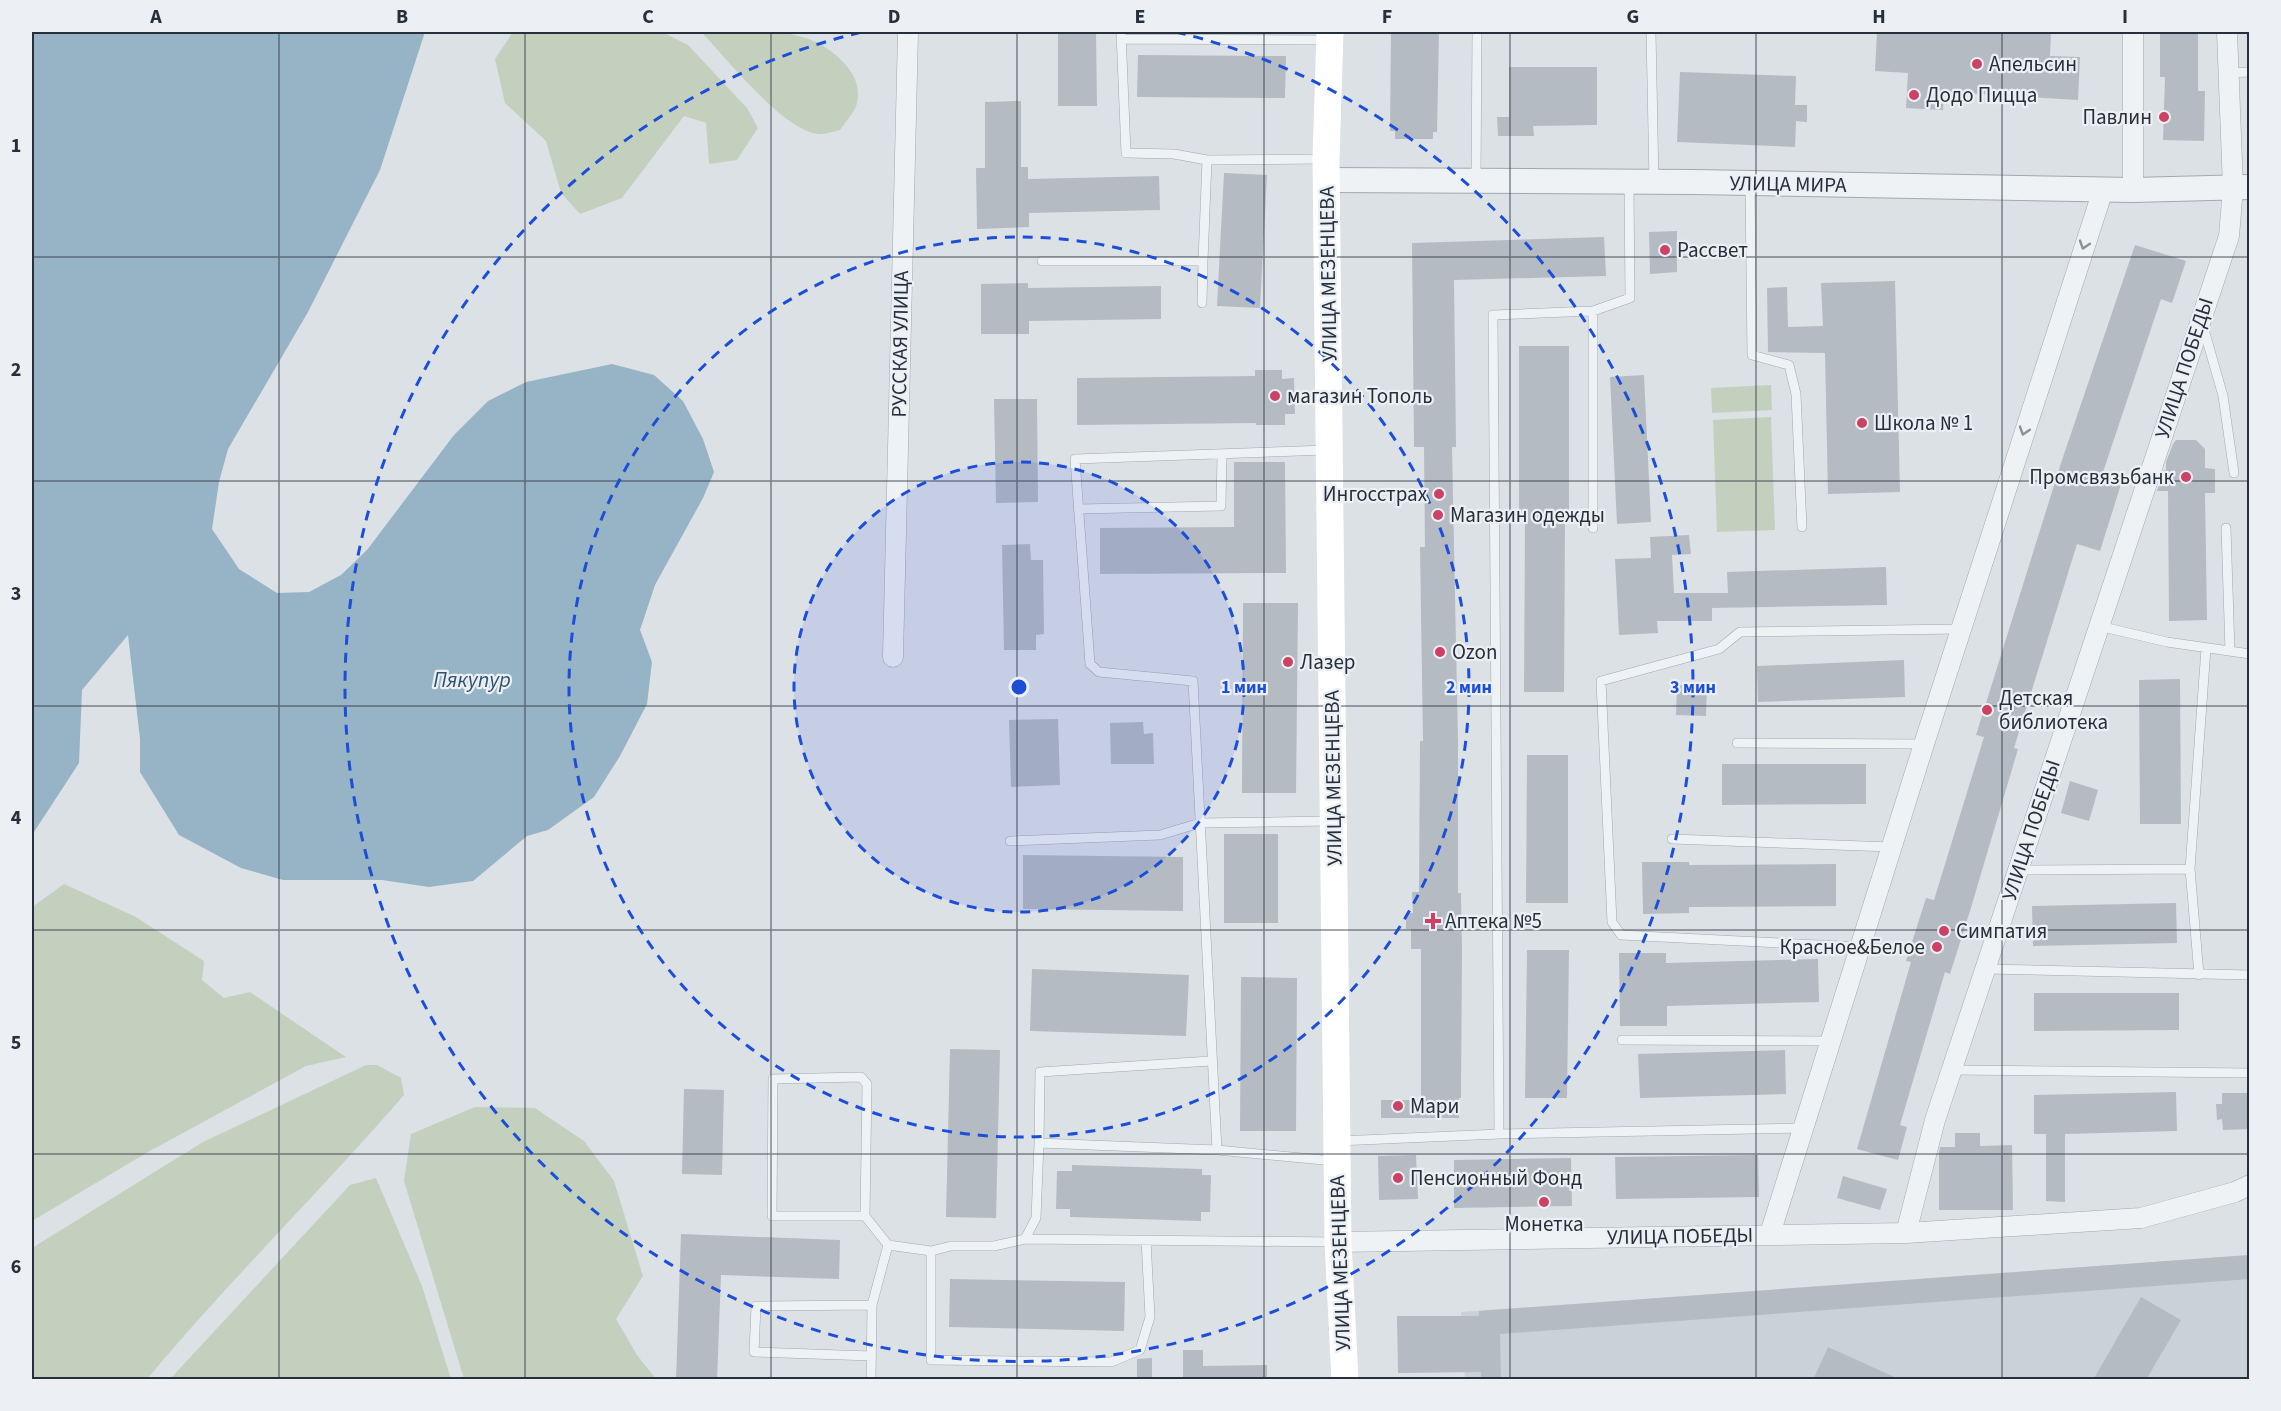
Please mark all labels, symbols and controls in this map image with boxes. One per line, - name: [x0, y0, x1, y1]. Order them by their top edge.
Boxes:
- text: A: [149, 3, 162, 31]
- text: B: [396, 3, 408, 31]
- text: C: [642, 3, 654, 31]
- text: D: [888, 3, 900, 31]
- text: E: [1135, 3, 1145, 31]
- text: F: [1382, 3, 1392, 31]
- text: G: [1627, 3, 1639, 31]
- text: H: [1872, 3, 1886, 31]
- text: I: [2122, 3, 2128, 31]
- place label: Апельсин: [1989, 49, 2077, 79]
- marker: Апельсин: [1970, 57, 1984, 71]
- place label: Додо Пицца: [1926, 80, 2037, 110]
- marker: Додо Пицца: [1907, 88, 1921, 102]
- place label: Павлин: [2082, 102, 2152, 132]
- marker: Павлин: [2157, 110, 2171, 124]
- text: 1: [11, 132, 21, 160]
- street label: УЛИЦА МИРА: [1729, 168, 1847, 200]
- street label: УЛИЦА МЕЗЕНЦЕВА: [1311, 185, 1345, 362]
- place label: Рассвет: [1677, 235, 1748, 265]
- one-way arrow: [2079, 239, 2091, 250]
- marker: Рассвет: [1658, 243, 1672, 257]
- street label: РУССКАЯ УЛИЦА: [884, 270, 916, 418]
- street label: УЛИЦА ПОБЕДЫ: [2147, 294, 2221, 442]
- text: 2: [11, 356, 21, 384]
- place label: магазин Тополь: [1287, 381, 1433, 411]
- marker: магазин Тополь: [1268, 389, 1282, 403]
- place label: Школа № 1: [1874, 408, 1973, 438]
- marker: Школа № 1: [1855, 416, 1869, 430]
- one-way arrow: [2019, 425, 2032, 436]
- place label: Промсвязьбанк: [2029, 462, 2175, 492]
- marker: Промсвязьбанк: [2179, 470, 2193, 484]
- place label: Ингосстрах: [1323, 479, 1428, 509]
- marker: Ингосстрах: [1432, 487, 1446, 501]
- place label: Магазин одежды: [1450, 500, 1605, 530]
- marker: Магазин одежды: [1431, 508, 1445, 522]
- text: 3: [11, 580, 21, 608]
- place label: Ozon: [1452, 637, 1497, 667]
- marker: Ozon: [1433, 645, 1447, 659]
- place label: Лазер: [1300, 647, 1355, 677]
- marker: Лазер: [1281, 655, 1295, 669]
- water label: Пякупур: [433, 664, 511, 696]
- text: 1 мин: [1221, 675, 1267, 700]
- text: 2 мин: [1446, 675, 1492, 700]
- text: 3 мин: [1670, 675, 1716, 700]
- centre of rings: [1009, 677, 1029, 697]
- place label: Детская библиотека: [1999, 683, 2108, 737]
- street label: УЛИЦА МЕЗЕНЦЕВА: [1316, 689, 1350, 866]
- marker: Детская библиотека: [1980, 703, 1994, 717]
- street label: УЛИЦА ПОБЕДЫ: [1994, 756, 2068, 904]
- text: 4: [11, 804, 22, 832]
- place label: Аптека №5: [1445, 906, 1542, 936]
- marker: Аптека №5: [1426, 914, 1440, 928]
- place label: Симпатия: [1956, 916, 2047, 946]
- marker: Симпатия: [1937, 924, 1951, 938]
- place label: Красное&Белое: [1779, 932, 1925, 962]
- marker: Красное&Белое: [1930, 940, 1944, 954]
- text: 5: [11, 1029, 21, 1057]
- place label: Мари: [1410, 1091, 1459, 1121]
- marker: Мари: [1391, 1099, 1405, 1113]
- place label: Пенсионный Фонд: [1410, 1163, 1582, 1193]
- marker: Пенсионный Фонд: [1391, 1171, 1405, 1185]
- street label: УЛИЦА МЕЗЕНЦЕВА: [1322, 1174, 1358, 1351]
- marker: Монетка: [1537, 1195, 1551, 1209]
- place label: Монетка: [1504, 1209, 1584, 1239]
- street label: УЛИЦА ПОБЕДЫ: [1607, 1220, 1753, 1252]
- text: 6: [11, 1253, 21, 1281]

